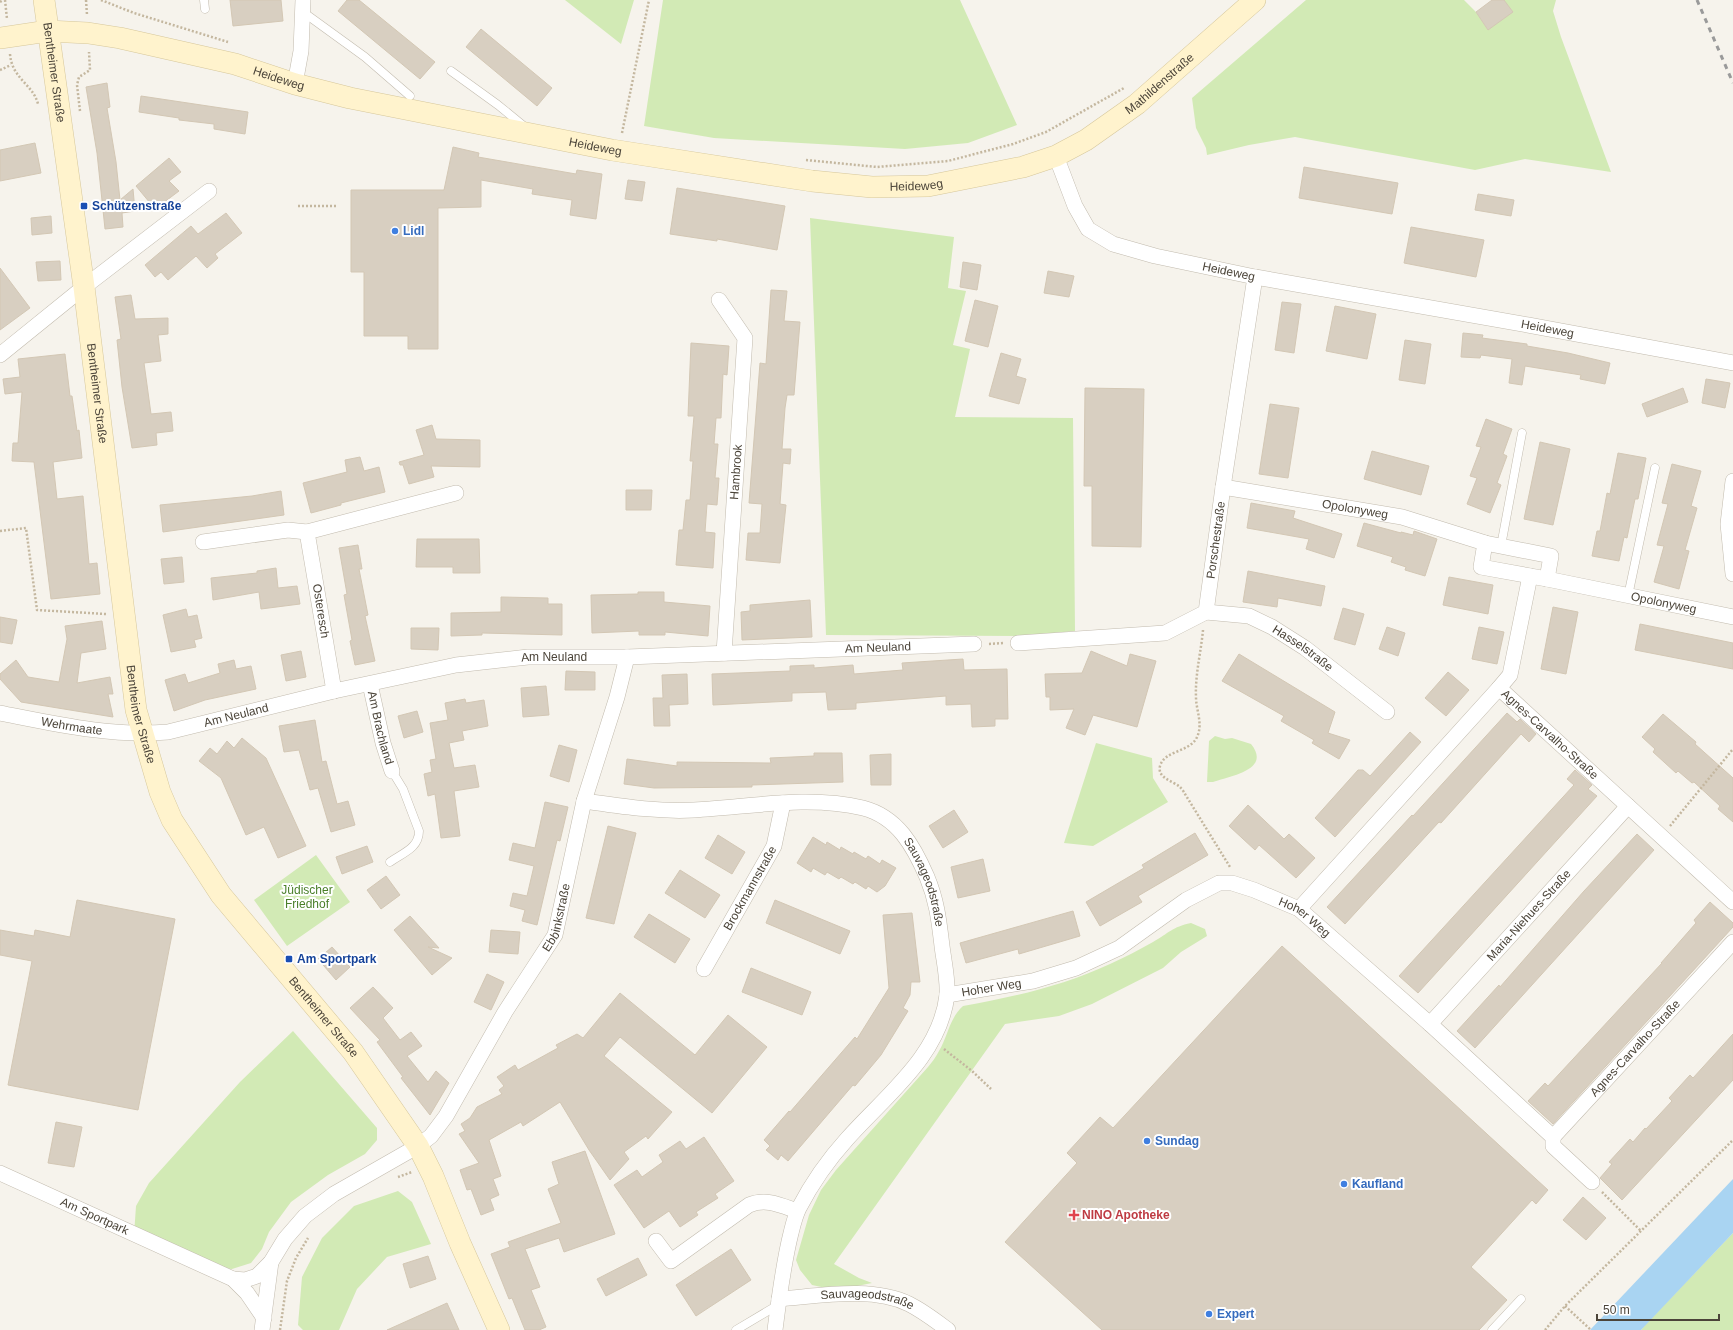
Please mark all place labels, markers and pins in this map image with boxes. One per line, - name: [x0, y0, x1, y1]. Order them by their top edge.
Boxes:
- place label: Schützenstraße: [92, 199, 182, 213]
- marker: Schützenstraße: [79, 201, 89, 211]
- place label: Lidl: [403, 224, 424, 238]
- marker: Lidl: [390, 226, 400, 236]
- place label: Am Sportpark: [297, 952, 377, 966]
- marker: Am Sportpark: [284, 954, 294, 964]
- place label: Sundag: [1155, 1134, 1199, 1148]
- marker: Sundag: [1142, 1136, 1152, 1146]
- place label: Kaufland: [1352, 1177, 1403, 1191]
- marker: Kaufland: [1339, 1179, 1349, 1189]
- place label: NINO Apotheke: [1082, 1208, 1170, 1222]
- marker: NINO Apotheke: [1069, 1210, 1079, 1220]
- place label: Expert: [1217, 1307, 1254, 1321]
- marker: Expert: [1204, 1309, 1214, 1319]

